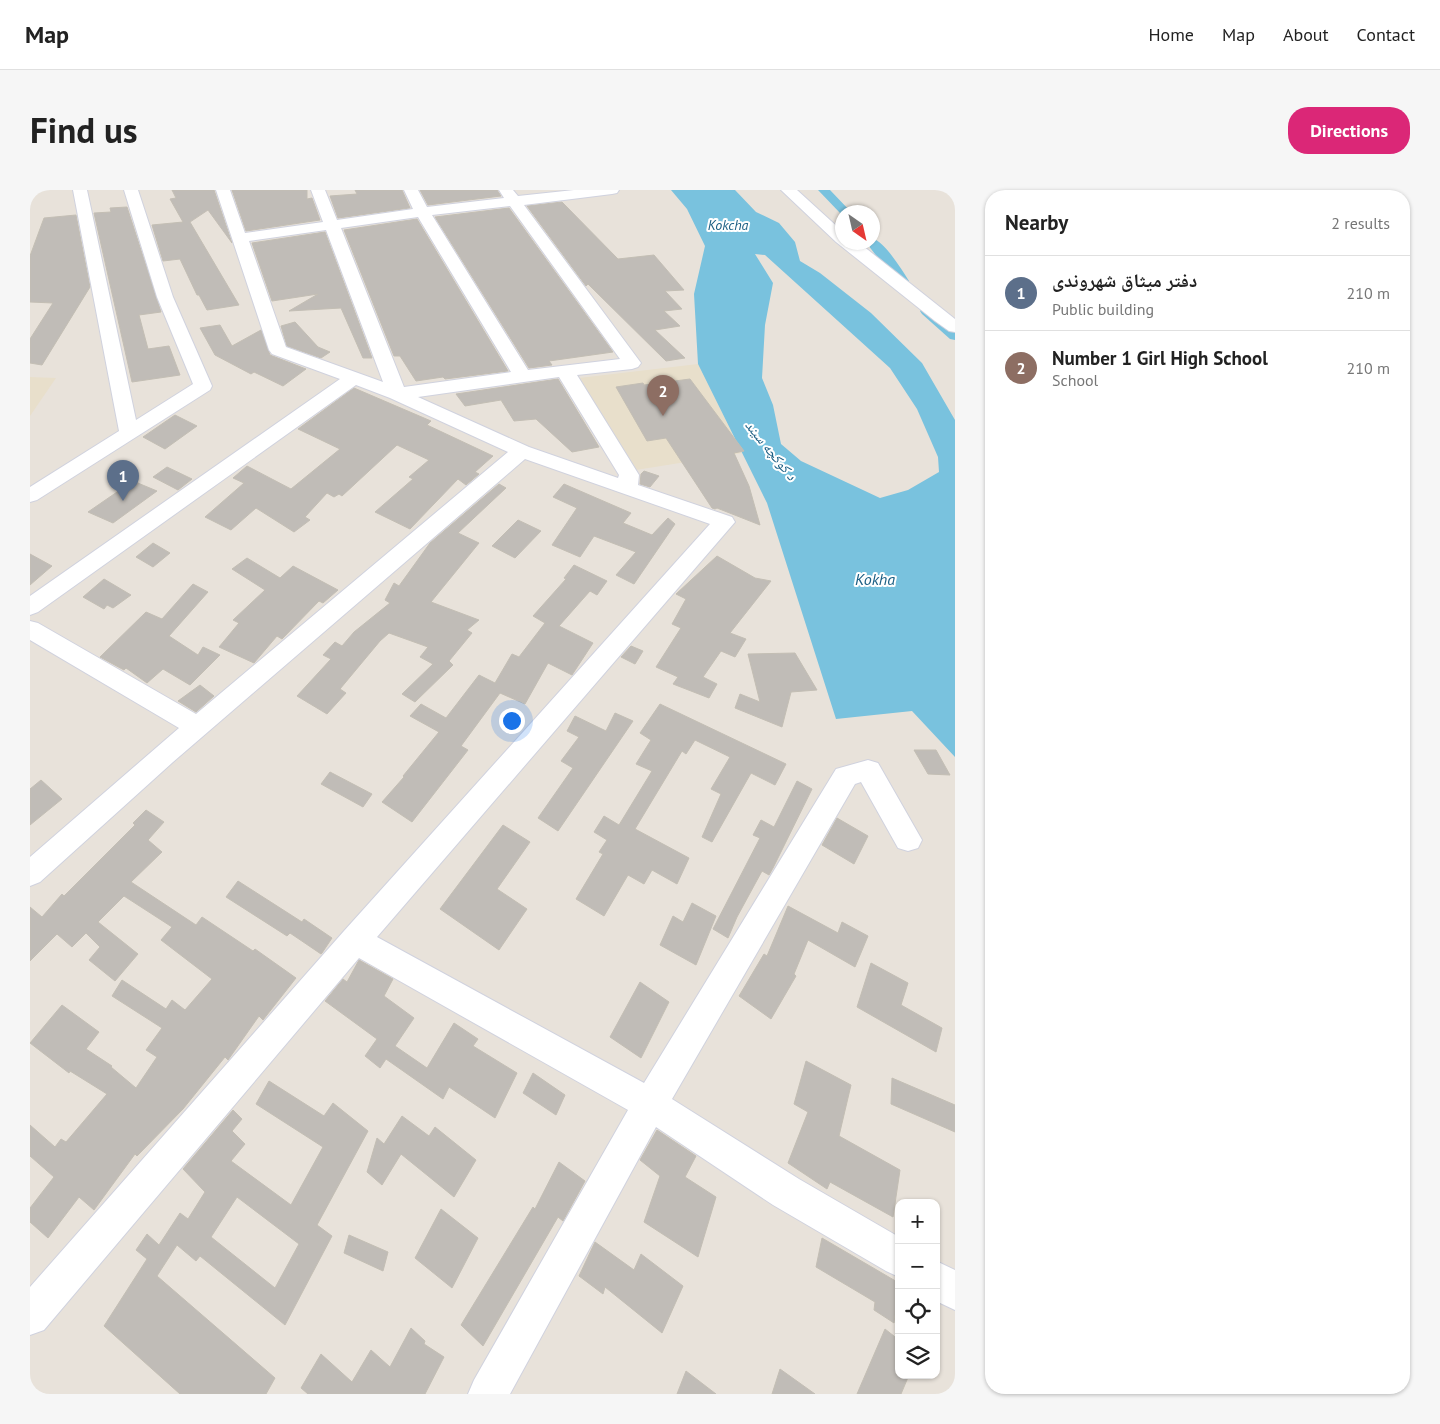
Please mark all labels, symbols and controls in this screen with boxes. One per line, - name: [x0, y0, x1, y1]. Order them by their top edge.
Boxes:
- text: Map: [25, 19, 69, 50]
- text: Home: [1148, 23, 1194, 46]
- text: Map: [1222, 23, 1255, 46]
- text: About: [1283, 23, 1329, 46]
- text: Contact: [1357, 23, 1415, 46]
- text: Find us: [30, 107, 138, 153]
- button: Directions: [1288, 107, 1410, 154]
- north arrow: [835, 205, 880, 250]
- text: Nearby: [1005, 209, 1068, 236]
- text: 2 results: [1331, 213, 1390, 233]
- water label: Kokcha: [708, 216, 749, 234]
- text: دفتر میثاق شهروندی: [1052, 268, 1197, 292]
- text: 1: [1016, 283, 1026, 303]
- text: 210 m: [1347, 283, 1390, 303]
- text: Public building: [1052, 299, 1154, 319]
- text: Number 1 Girl High School: [1052, 346, 1268, 370]
- text: 2: [1016, 358, 1026, 378]
- text: 210 m: [1347, 358, 1390, 378]
- text: School: [1052, 370, 1098, 390]
- pin: 2: [647, 375, 679, 416]
- water label: د کوکچه سیند: [741, 416, 801, 484]
- pin: 1: [107, 460, 139, 501]
- water label: Kokha: [855, 569, 895, 589]
- your location: [499, 708, 525, 734]
- map controls: [895, 1199, 940, 1379]
- button: +: [895, 1199, 940, 1244]
- button: −: [895, 1244, 940, 1289]
- button: locate: [895, 1289, 940, 1334]
- button: layers: [895, 1334, 940, 1379]

